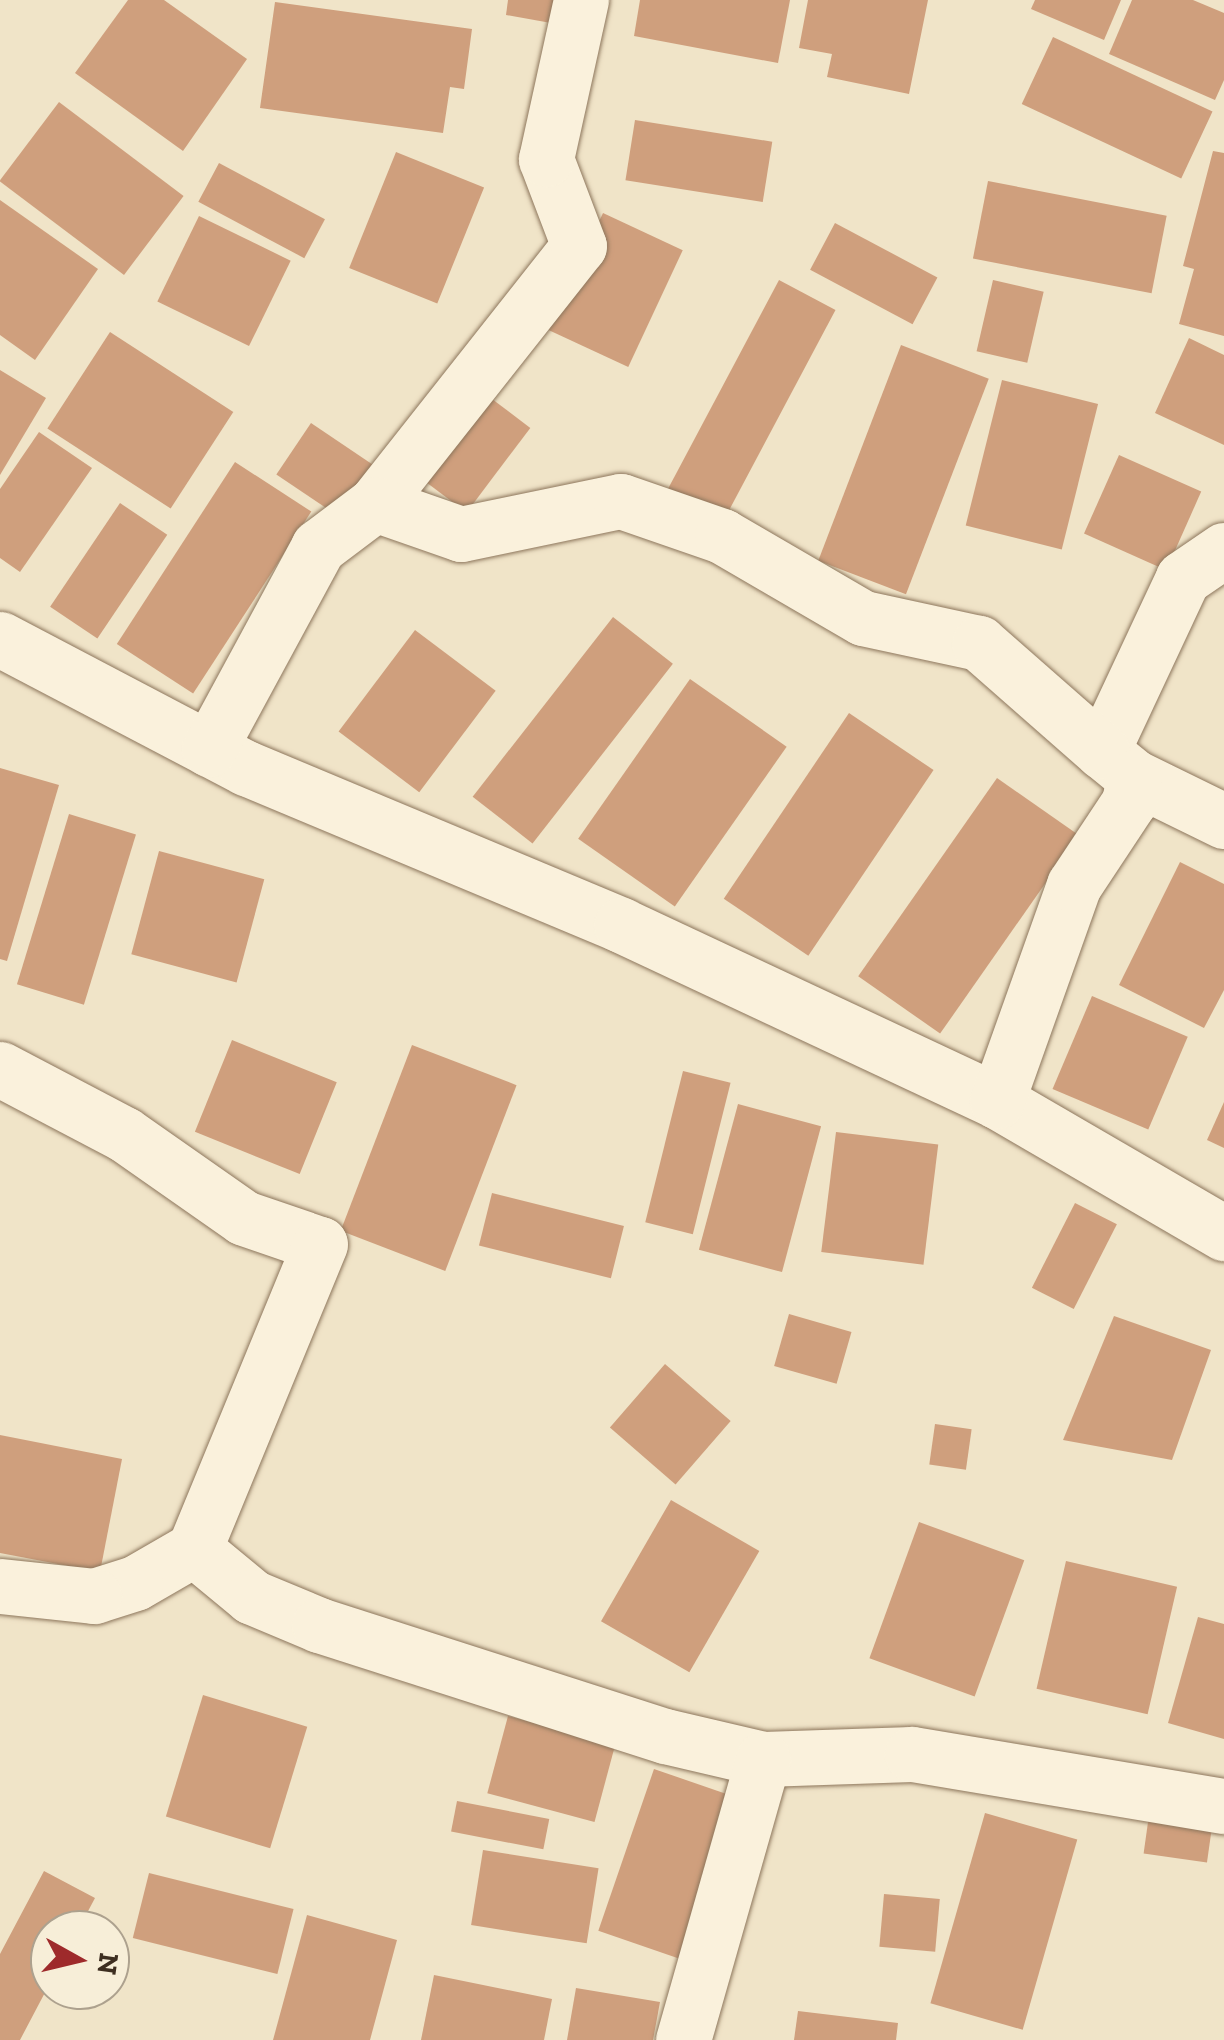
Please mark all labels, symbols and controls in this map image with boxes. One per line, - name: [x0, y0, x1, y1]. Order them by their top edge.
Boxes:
- north arrow: [30, 1910, 130, 2010]
- text: N: [90, 1951, 126, 1977]

